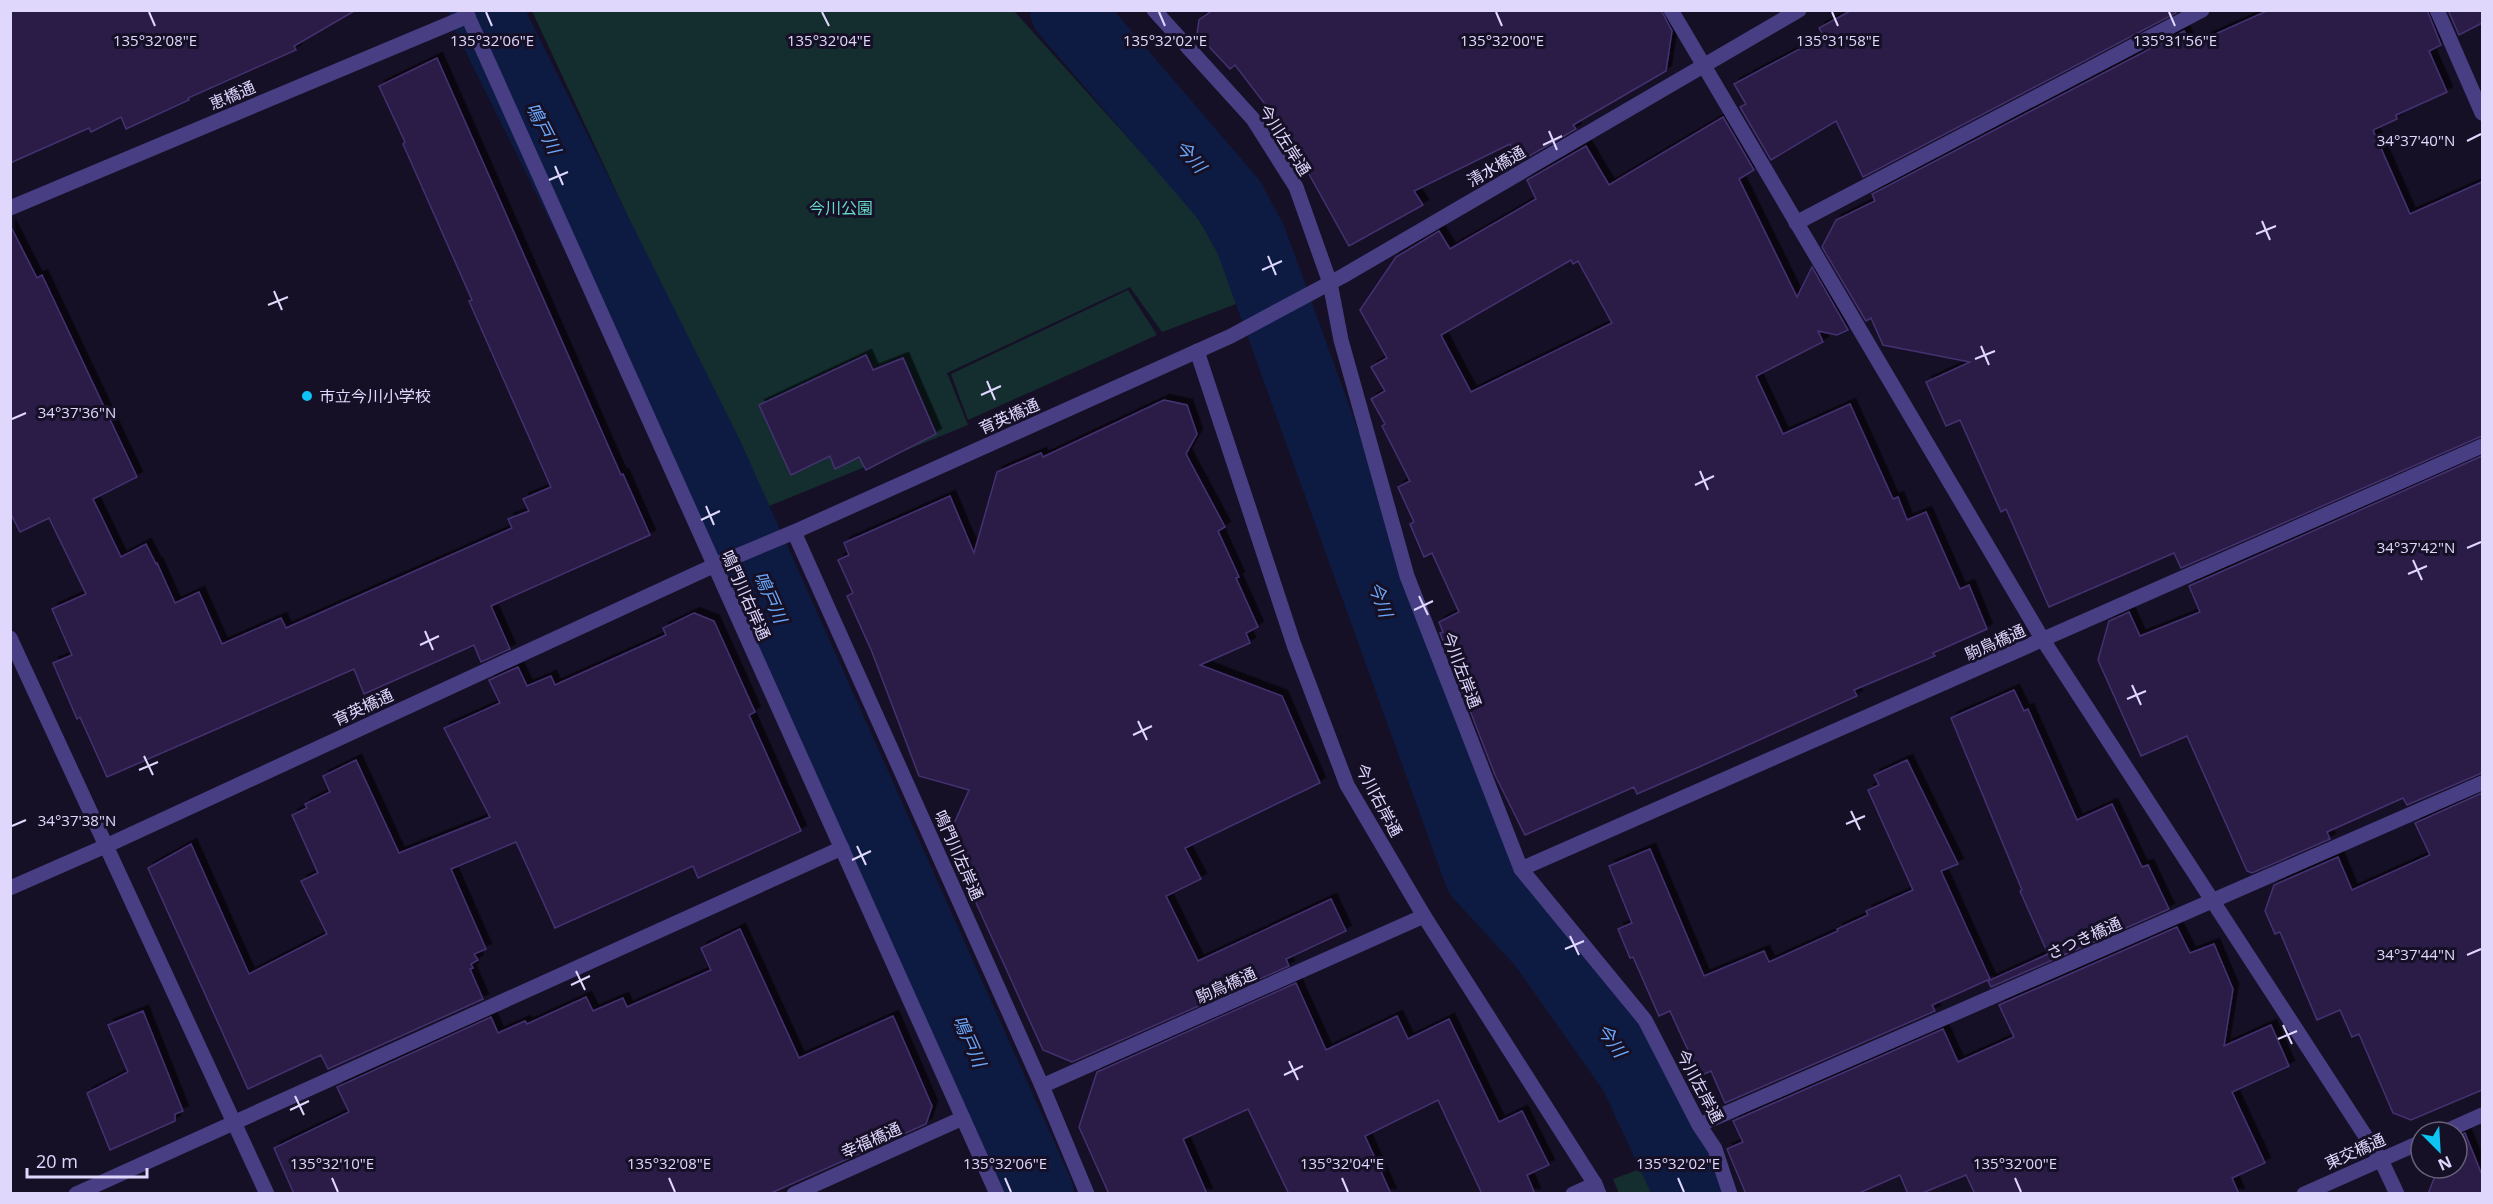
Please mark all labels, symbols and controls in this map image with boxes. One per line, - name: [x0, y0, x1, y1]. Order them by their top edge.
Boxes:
- text: 135°32'08"E: [113, 30, 197, 50]
- text: 135°32'06"E: [450, 30, 534, 50]
- text: 135°32'04"E: [787, 30, 871, 50]
- text: 135°32'02"E: [1123, 30, 1207, 50]
- text: 135°32'00"E: [1460, 30, 1544, 50]
- text: 135°31'58"E: [1796, 30, 1880, 50]
- text: 135°31'56"E: [2133, 30, 2217, 50]
- street label: 恵橋通: [206, 75, 258, 115]
- water label: 鳴戸川: [521, 98, 568, 159]
- street label: 今川左岸通: [1254, 100, 1316, 180]
- text: 34°37'40"N: [2377, 130, 2455, 150]
- water label: 今川: [1170, 135, 1213, 179]
- street label: 清水橋通: [1463, 140, 1529, 192]
- park label: 今川公園: [809, 197, 873, 219]
- place label: 市立今川小学校: [319, 385, 431, 407]
- marker: 市立今川小学校: [300, 389, 314, 403]
- street label: 育英橋通: [975, 393, 1043, 439]
- text: 34°37'36"N: [38, 402, 116, 422]
- text: 34°37'42"N: [2377, 537, 2455, 557]
- street label: 鳴門川右岸通: [716, 547, 776, 643]
- water label: 鳴戸川: [749, 567, 794, 628]
- water label: 今川: [1364, 578, 1399, 622]
- street label: 駒鳥橋通: [1961, 619, 2029, 665]
- street label: 今川左岸通: [1437, 629, 1487, 711]
- street label: 育英橋通: [329, 684, 397, 730]
- street label: 今川右岸通: [1351, 760, 1407, 840]
- street label: 鳴門川左岸通: [929, 807, 989, 903]
- text: 34°37'38"N: [38, 810, 116, 830]
- street label: さつき橋通: [2043, 912, 2125, 964]
- text: 34°37'44"N: [2377, 944, 2455, 964]
- street label: 駒鳥橋通: [1192, 962, 1260, 1008]
- water label: 鳴戸川: [948, 1011, 993, 1072]
- water label: 今川: [1592, 1018, 1633, 1063]
- street label: 今川左岸通: [1672, 1046, 1728, 1126]
- street label: 幸福橋通: [837, 1117, 905, 1163]
- north arrow: [2409, 1120, 2469, 1180]
- street label: 東交橋通: [2321, 1128, 2389, 1174]
- scale bar: [27, 1141, 147, 1179]
- text: 20 m: [36, 1149, 78, 1173]
- text: N: [2435, 1151, 2456, 1176]
- text: 135°32'10"E: [290, 1153, 374, 1173]
- text: 135°32'08"E: [627, 1153, 711, 1173]
- text: 135°32'06"E: [963, 1153, 1047, 1173]
- text: 135°32'04"E: [1300, 1153, 1384, 1173]
- text: 135°32'02"E: [1636, 1153, 1720, 1173]
- text: 135°32'00"E: [1973, 1153, 2057, 1173]

